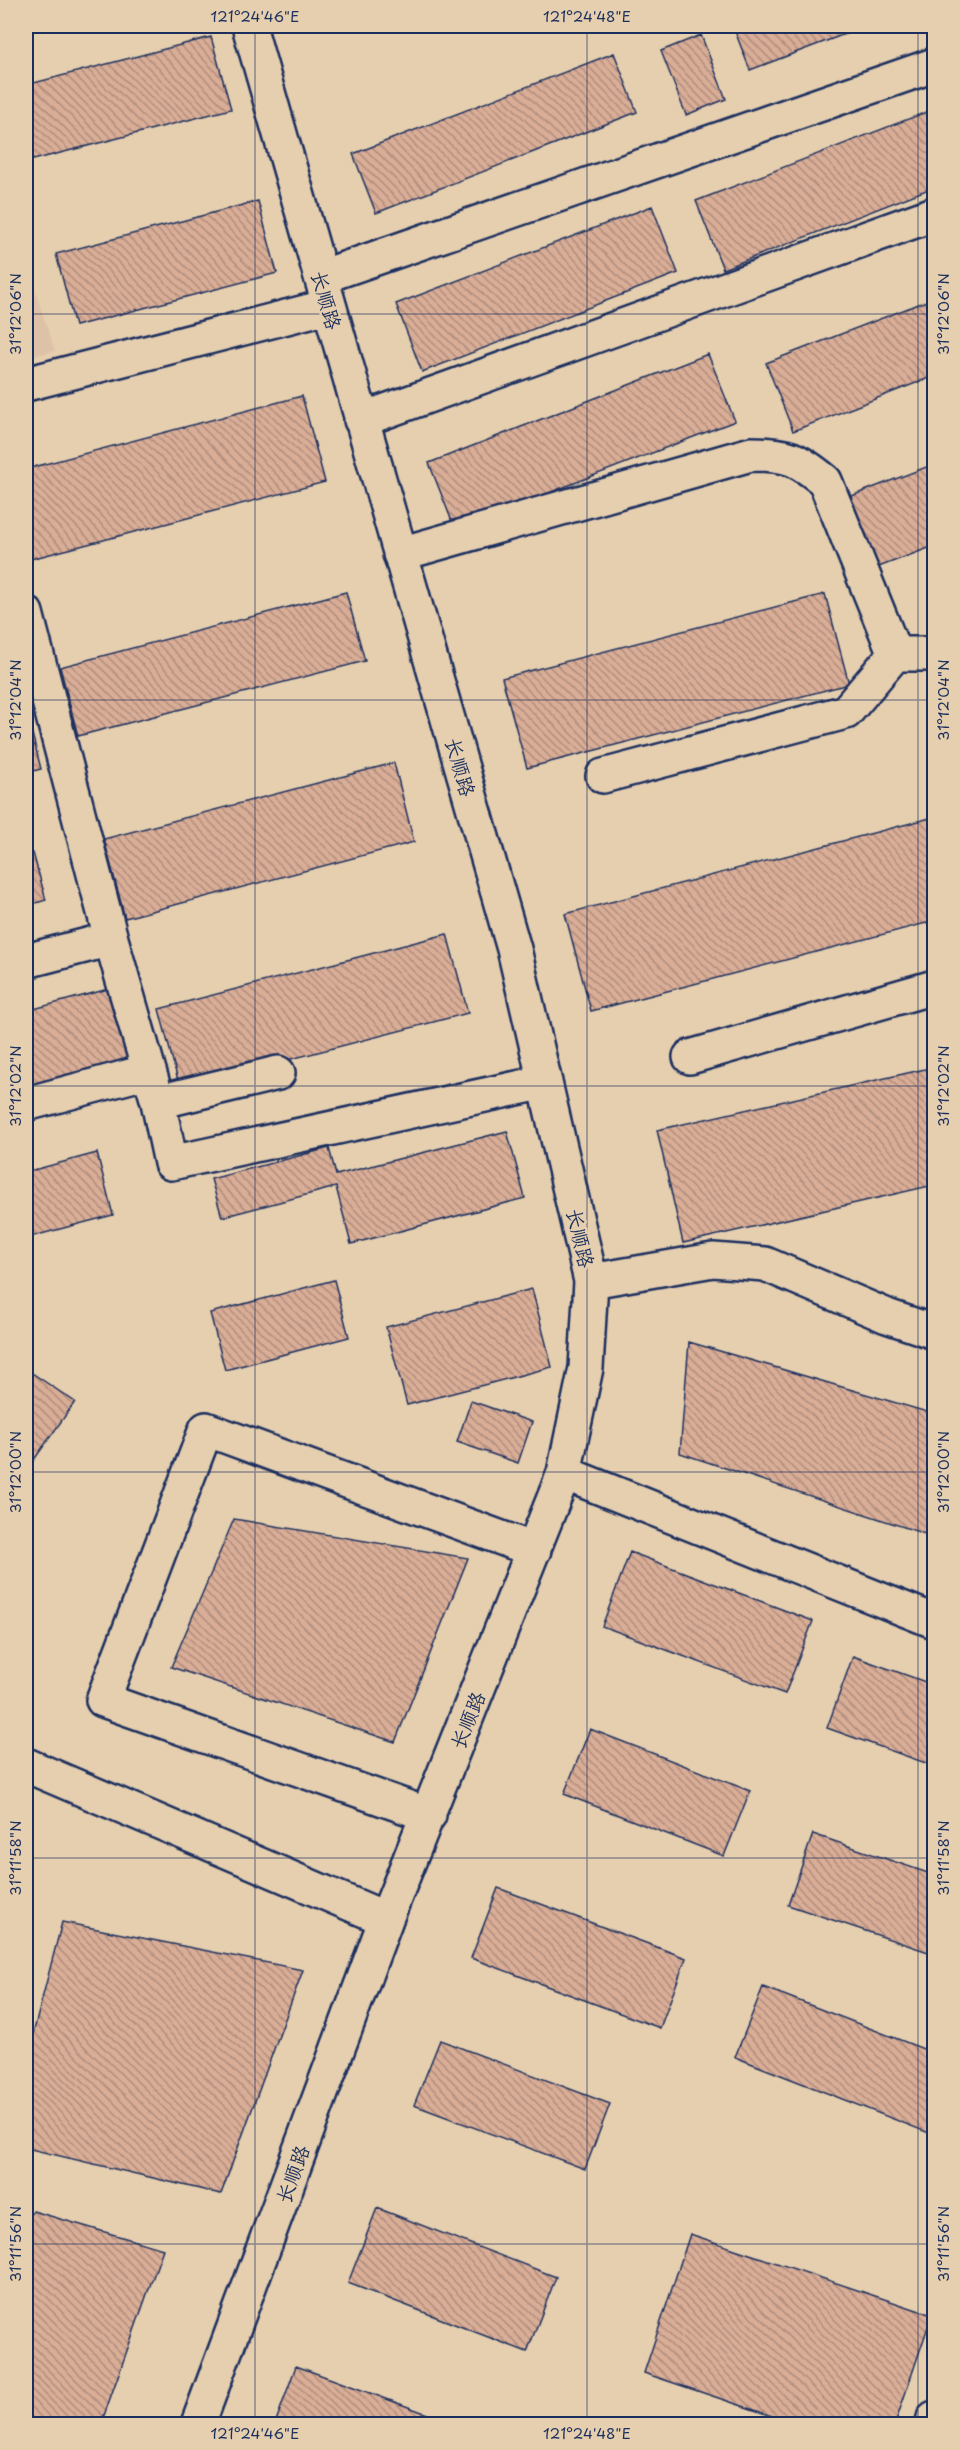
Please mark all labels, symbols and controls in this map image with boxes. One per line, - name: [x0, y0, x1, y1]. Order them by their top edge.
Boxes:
- text: 121°24'46"E: [211, 4, 299, 27]
- text: 121°24'48"E: [543, 4, 631, 27]
- street label: 长顺路: [304, 267, 350, 334]
- text: 31°12'06"N: [3, 273, 26, 355]
- text: 31°12'06"N: [931, 273, 954, 355]
- text: 31°12'04"N: [3, 659, 26, 741]
- text: 31°12'04"N: [931, 659, 954, 741]
- street label: 长顺路: [438, 734, 484, 801]
- text: 31°12'02"N: [3, 1045, 26, 1127]
- text: 31°12'02"N: [931, 1045, 954, 1127]
- street label: 长顺路: [560, 1205, 603, 1272]
- text: 31°12'00"N: [3, 1431, 26, 1513]
- text: 31°12'00"N: [931, 1431, 954, 1513]
- street label: 长顺路: [442, 1686, 493, 1753]
- text: 31°11'58"N: [3, 1820, 26, 1896]
- text: 31°11'58"N: [931, 1820, 954, 1896]
- street label: 长顺路: [268, 2140, 317, 2207]
- text: 31°11'56"N: [3, 2206, 26, 2282]
- text: 31°11'56"N: [931, 2206, 954, 2282]
- text: 121°24'46"E: [211, 2421, 299, 2444]
- text: 121°24'48"E: [543, 2421, 631, 2444]

